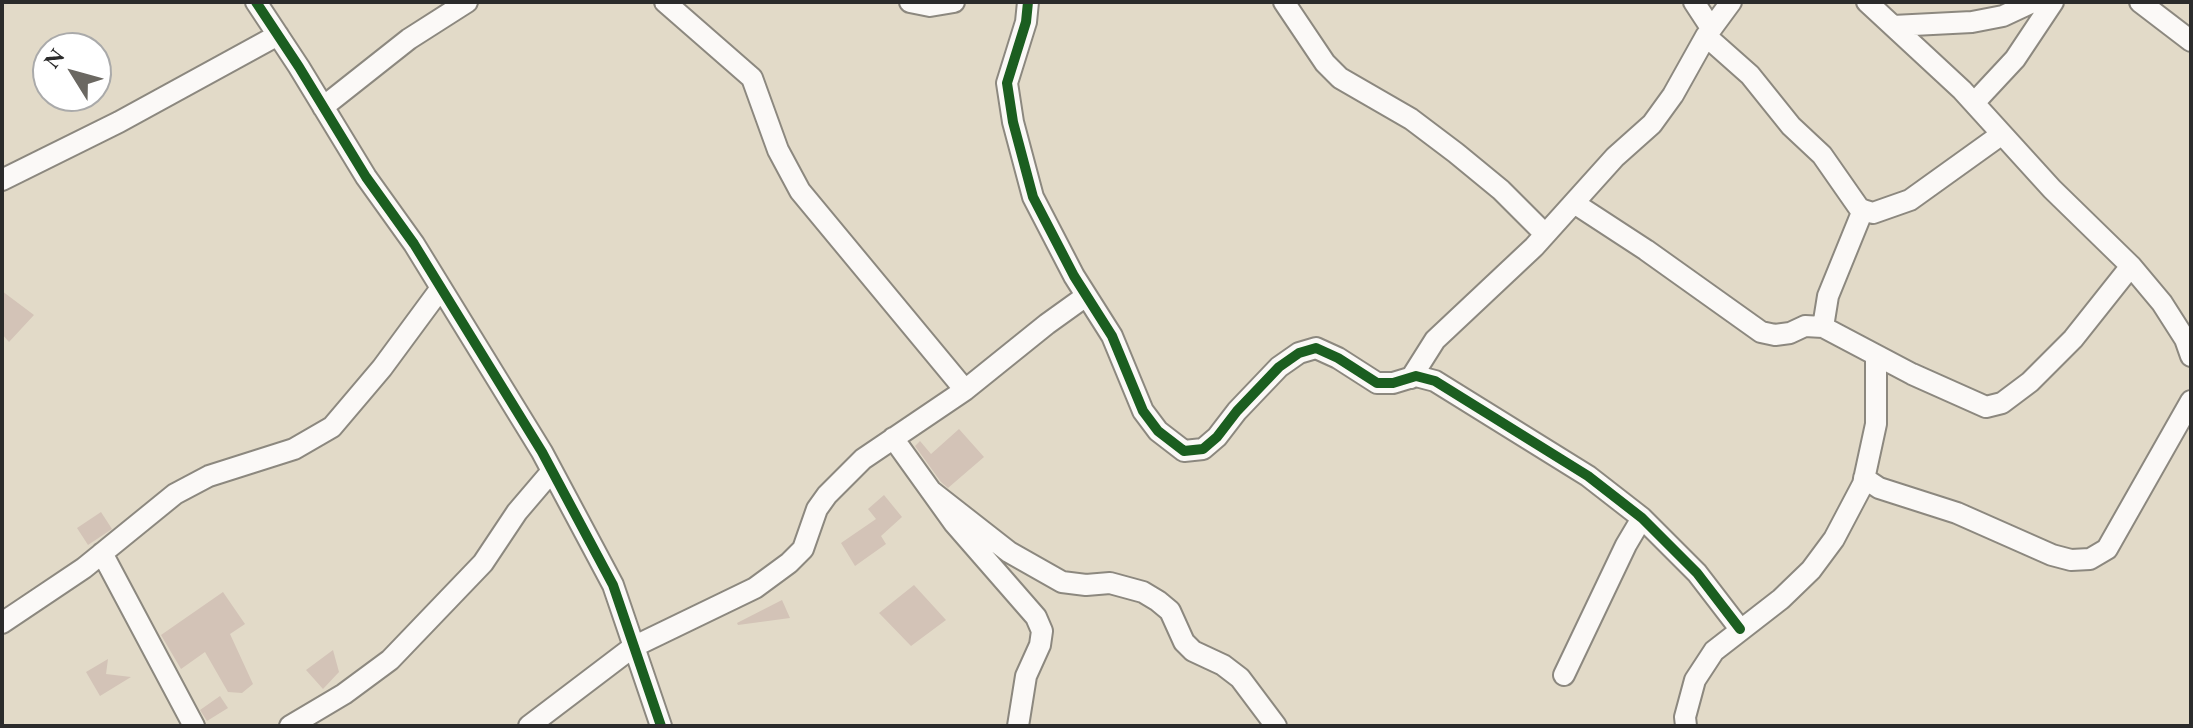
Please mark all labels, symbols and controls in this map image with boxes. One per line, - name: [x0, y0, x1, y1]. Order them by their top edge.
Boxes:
- north arrow: [32, 32, 112, 112]
- text: N: [37, 43, 71, 74]

